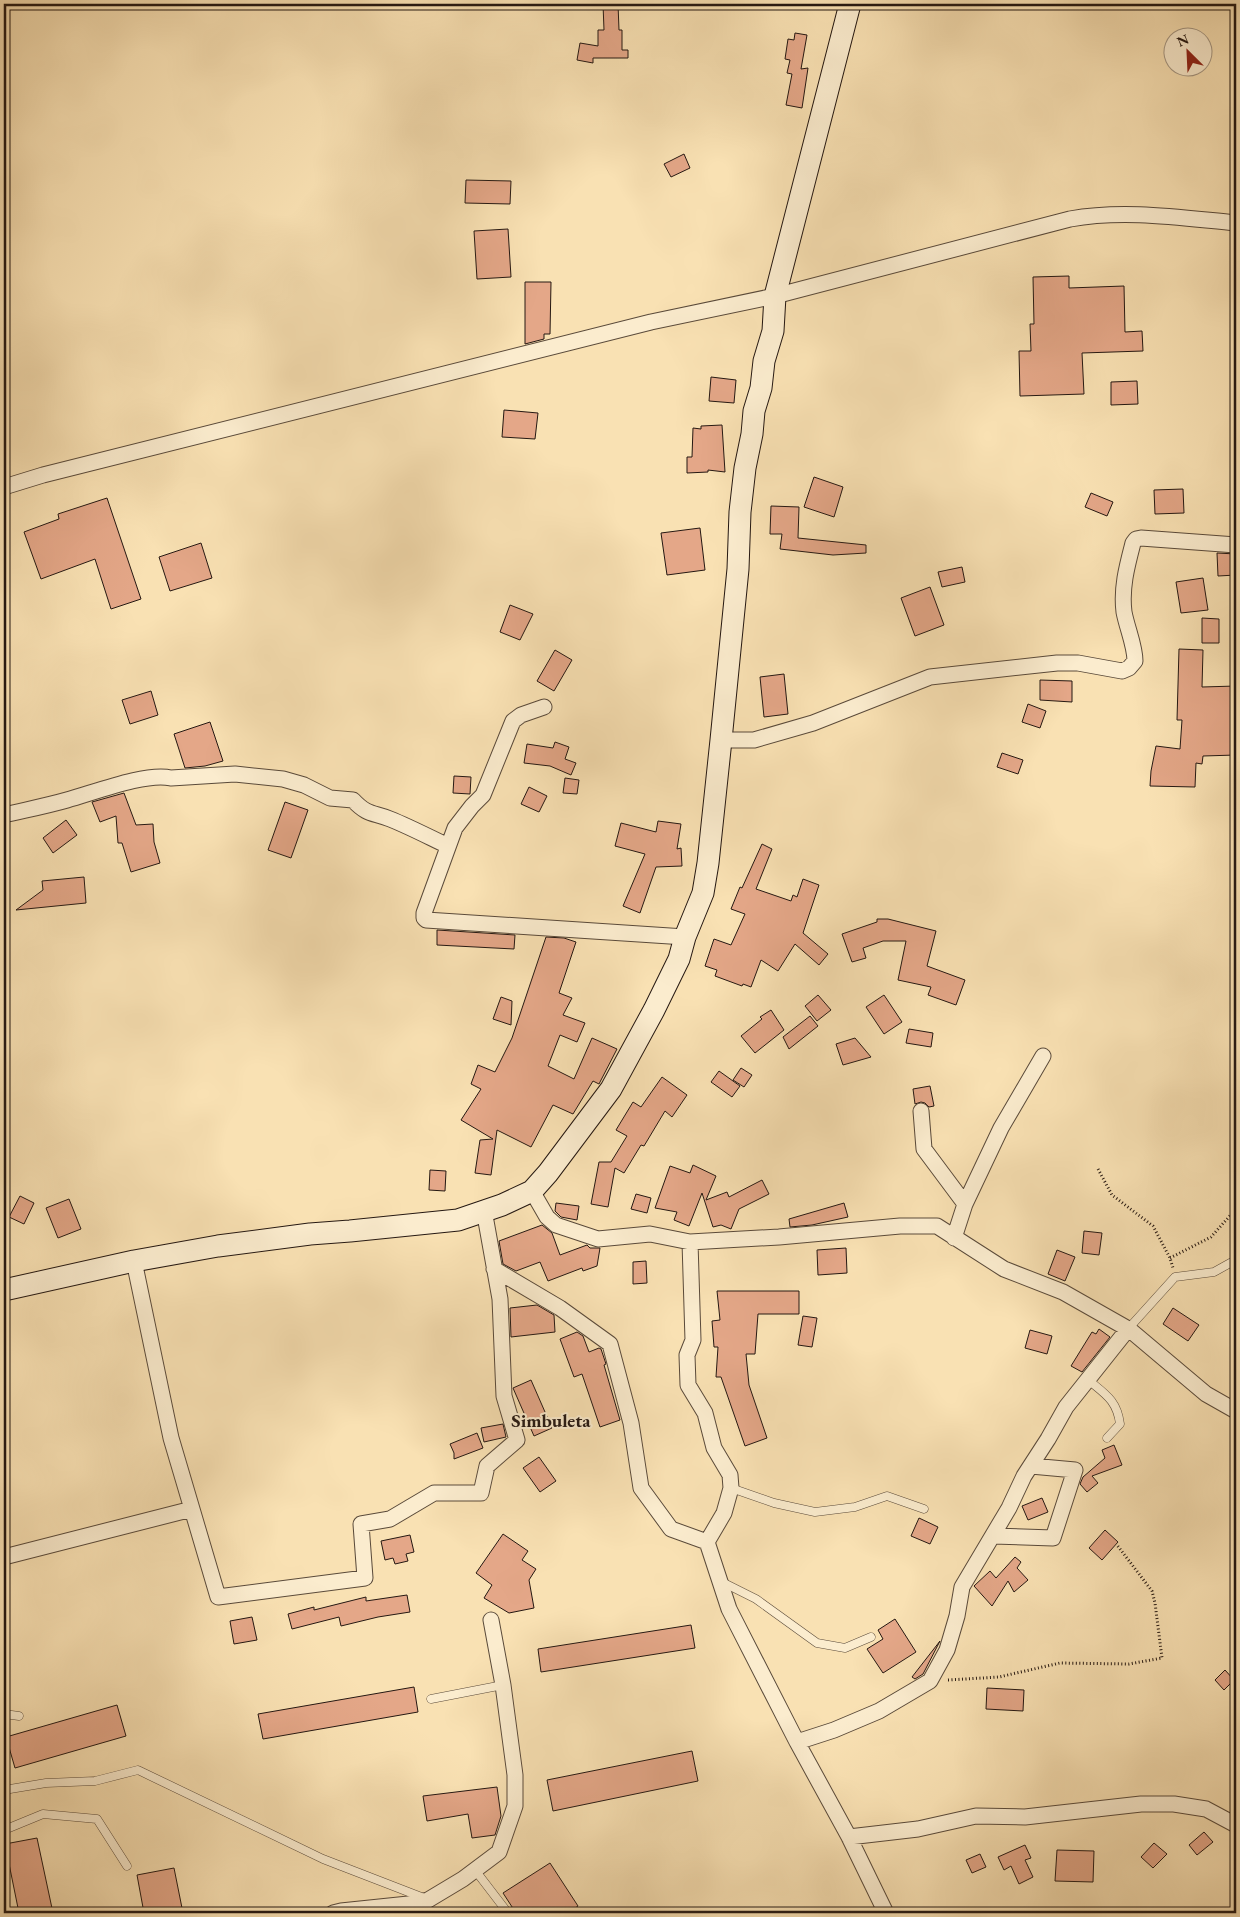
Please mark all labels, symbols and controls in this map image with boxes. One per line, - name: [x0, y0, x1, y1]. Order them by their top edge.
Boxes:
- north arrow: [1162, 28, 1212, 78]
- text: N: [1174, 29, 1192, 51]
- district label: Simbuleta: [511, 1408, 591, 1433]

